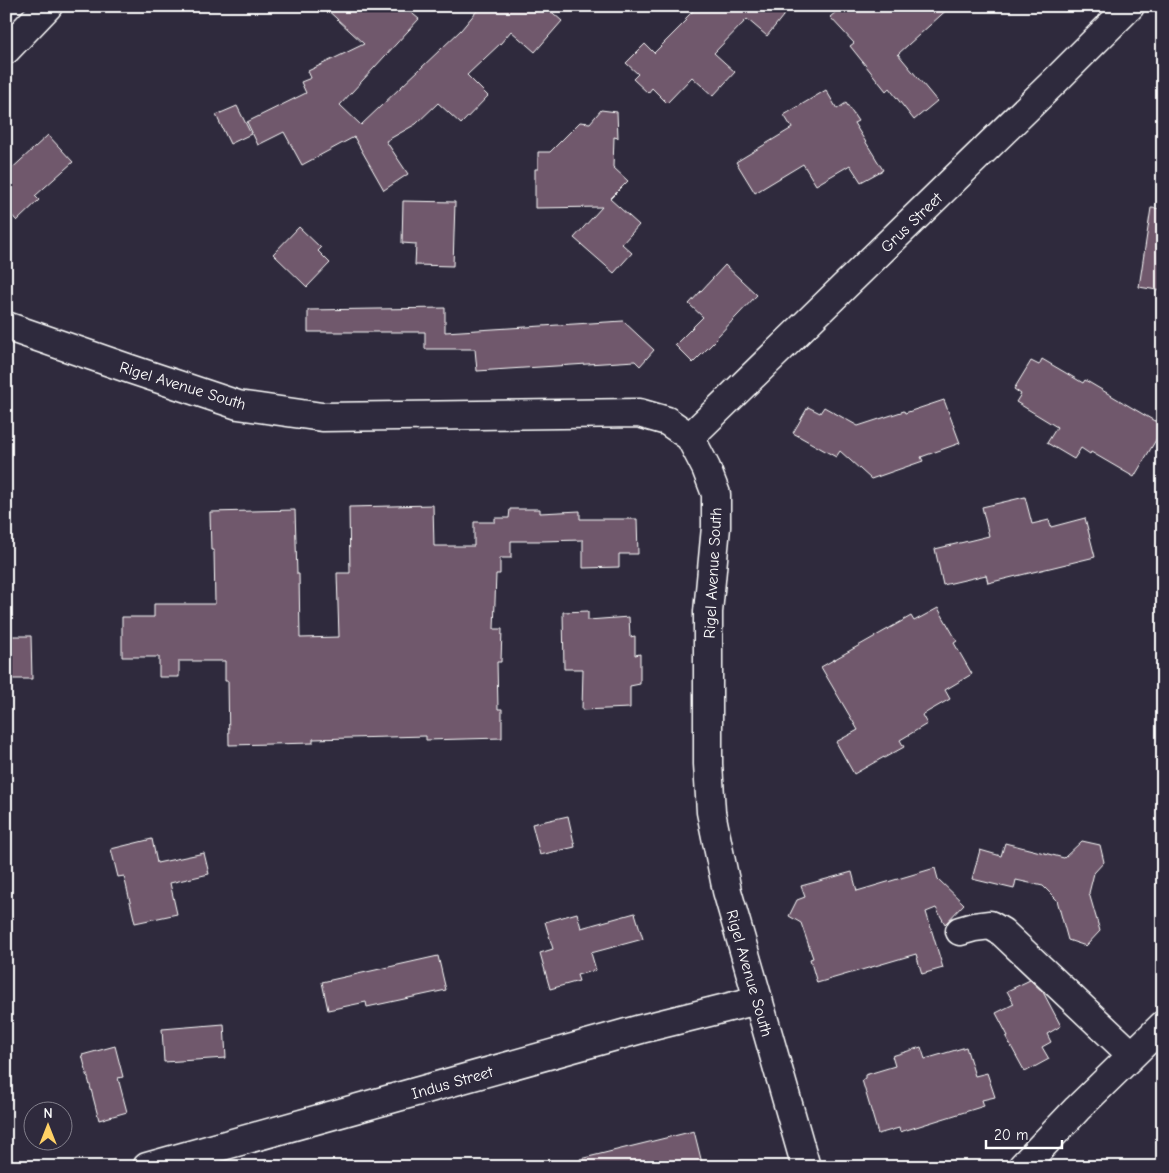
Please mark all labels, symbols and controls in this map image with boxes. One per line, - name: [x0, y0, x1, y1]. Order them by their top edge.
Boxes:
- street label: Grus Street: [877, 189, 946, 256]
- street label: Rigel Avenue South: [117, 358, 248, 414]
- street label: Rigel Avenue South: [701, 507, 725, 639]
- street label: Rigel Avenue South: [722, 908, 776, 1039]
- street label: Indus Street: [409, 1063, 495, 1103]
- north arrow: [22, 1100, 72, 1150]
- text: N: [43, 1105, 53, 1122]
- scale bar: [986, 1118, 1063, 1150]
- text: 20 m: [994, 1126, 1028, 1144]

